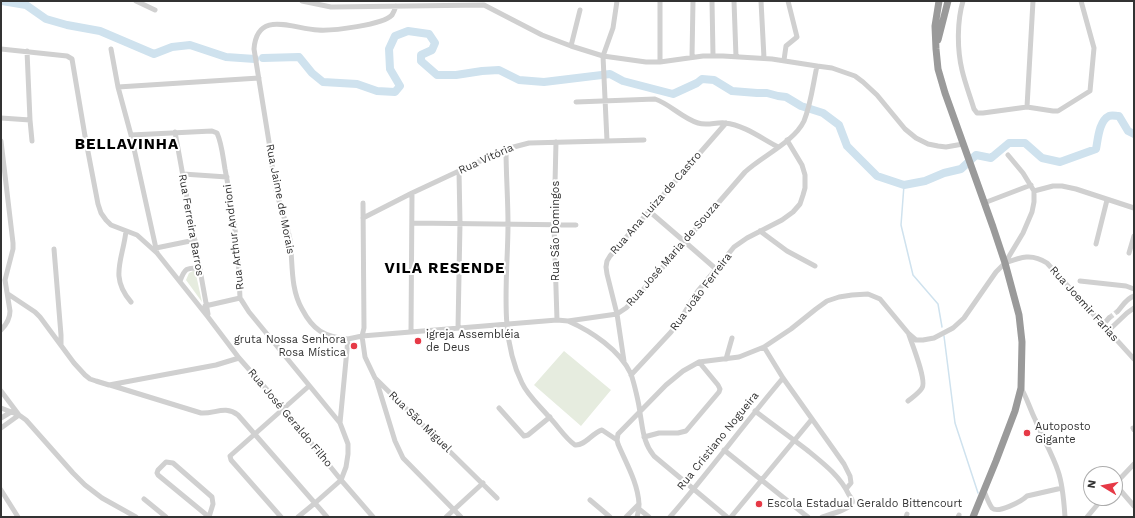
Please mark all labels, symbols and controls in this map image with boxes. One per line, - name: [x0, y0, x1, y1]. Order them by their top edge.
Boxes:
- district label: BELLAVINHA: [75, 136, 179, 154]
- street label: Rua Vitória: [456, 141, 516, 177]
- street label: Rua Jaime de Morais: [263, 143, 297, 255]
- street label: Rua Ana Luiza de Castro: [608, 149, 704, 257]
- street label: Rua Ferreira Barros: [176, 173, 206, 277]
- street label: Rua São Domingos: [549, 181, 563, 281]
- street label: Rua Arthur Andrioni: [221, 183, 247, 291]
- street label: Rua José Maria de Souza: [624, 199, 722, 309]
- street label: Rua João Ferreira: [667, 250, 735, 334]
- district label: VILA RESENDE: [385, 260, 505, 278]
- street label: Rua Joemir Farias: [1047, 264, 1121, 344]
- place label: igreja Assembléia de Deus: [426, 328, 520, 354]
- place label: gruta Nossa Senhora Rosa Mística: [234, 333, 346, 359]
- marker: igreja Assembléia de Deus: [413, 336, 423, 346]
- marker: gruta Nossa Senhora Rosa Mística: [349, 341, 359, 351]
- street label: Rua José Geraldo Filho: [245, 366, 335, 470]
- street label: Rua São Miguel: [386, 389, 454, 455]
- street label: Rua Cristiano Nogueira: [674, 389, 762, 493]
- place label: Autoposto Gigante: [1035, 420, 1091, 446]
- marker: Autoposto Gigante: [1022, 428, 1032, 438]
- north arrow: [1083, 466, 1123, 506]
- text: N: [1085, 479, 1099, 489]
- place label: Escola Estadual Geraldo Bittencourt: [767, 497, 962, 511]
- marker: Escola Estadual Geraldo Bittencourt: [754, 499, 764, 509]

